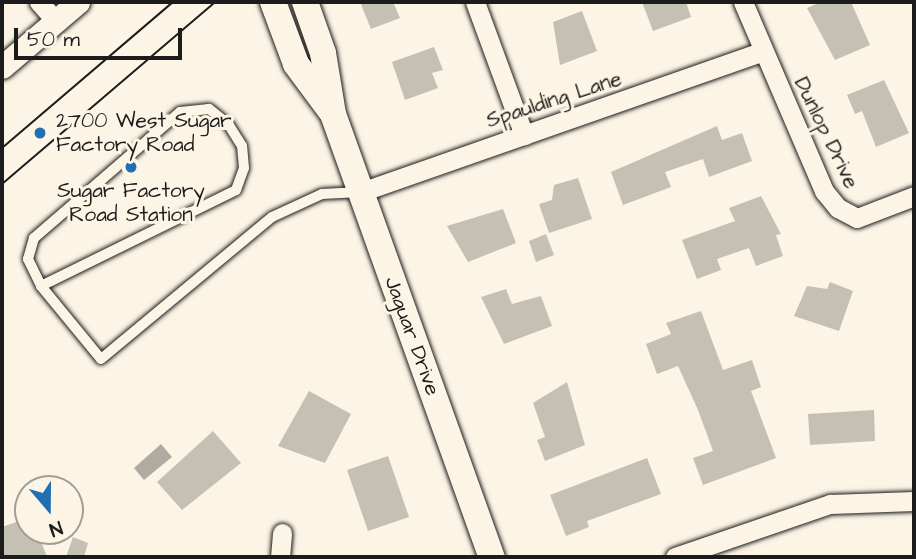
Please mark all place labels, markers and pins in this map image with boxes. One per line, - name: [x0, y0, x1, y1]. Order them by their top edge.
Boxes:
- place label: 2700 West Sugar Factory Road: [56, 108, 232, 158]
- marker: 2700 West Sugar Factory Road: [30, 123, 50, 143]
- marker: Sugar Factory Road Station: [123, 159, 139, 175]
- place label: Sugar Factory Road Station: [57, 178, 205, 228]

